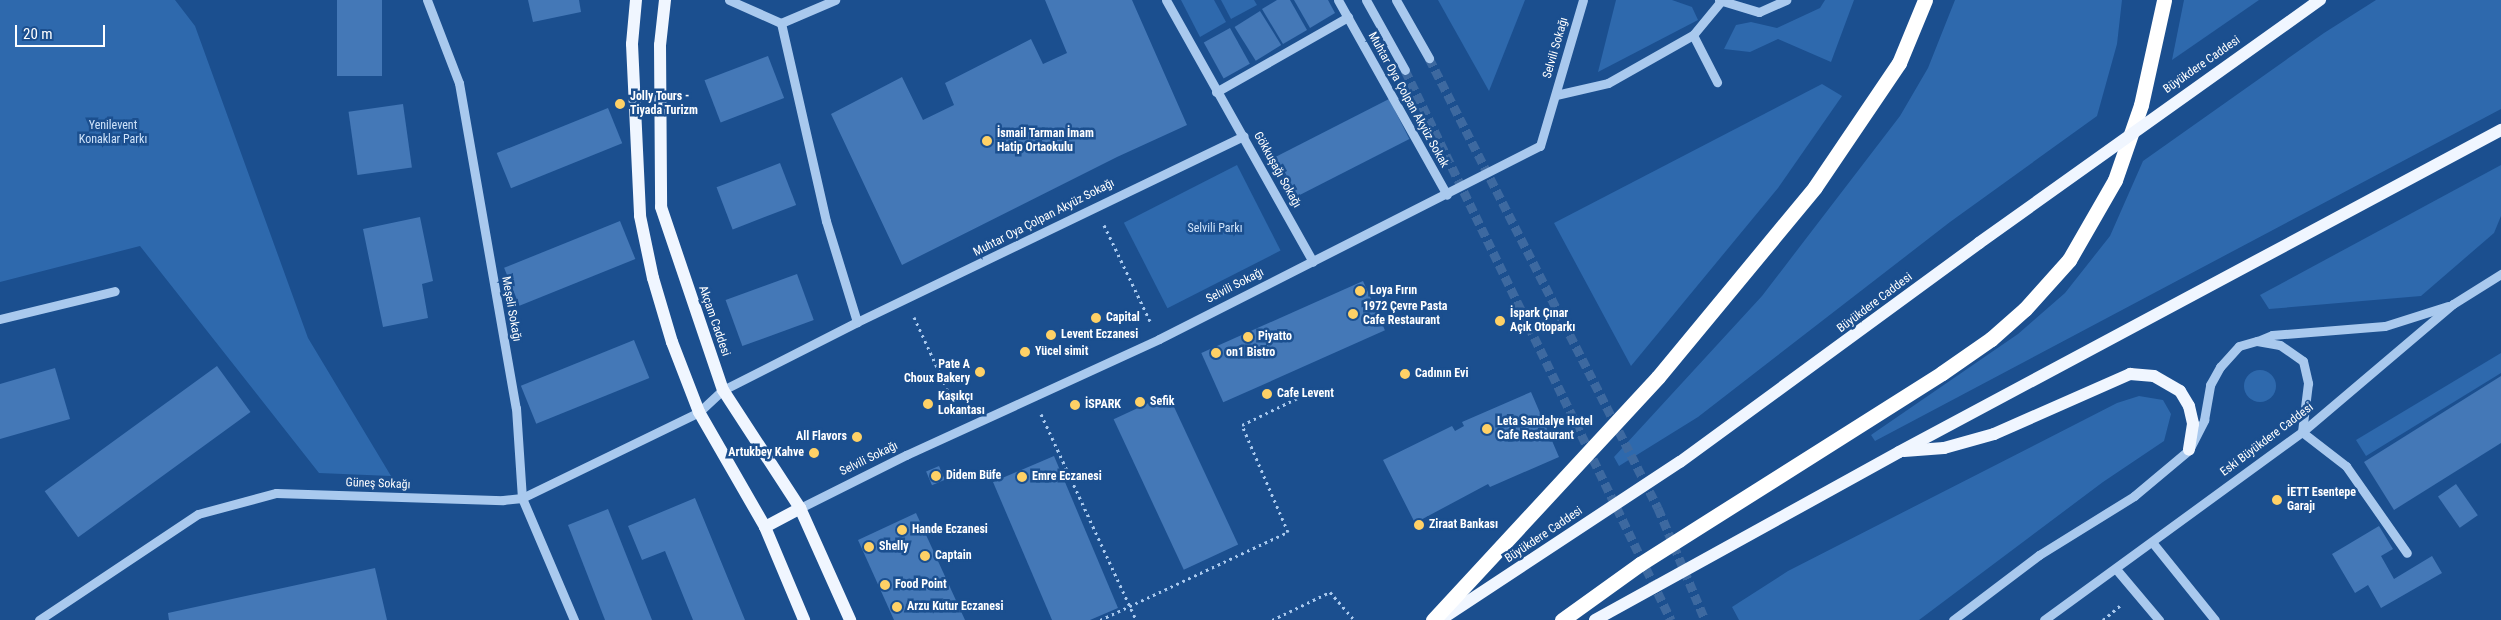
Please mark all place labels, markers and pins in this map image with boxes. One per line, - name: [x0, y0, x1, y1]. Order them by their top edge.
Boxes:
- place label: Jolly Tours - Tiyada Turizm: [630, 90, 698, 118]
- marker: Jolly Tours - Tiyada Turizm: [614, 98, 626, 110]
- place label: İsmail Tarman İmam Hatip Ortaokulu: [997, 127, 1094, 155]
- marker: İsmail Tarman İmam Hatip Ortaokulu: [981, 135, 993, 147]
- place label: Loya Fırın: [1370, 284, 1417, 298]
- marker: Loya Fırın: [1354, 285, 1366, 297]
- place label: 1972 Çevre Pasta Cafe Restaurant: [1363, 300, 1447, 328]
- place label: İspark Çınar Açık Otoparkı: [1510, 307, 1575, 335]
- marker: 1972 Çevre Pasta Cafe Restaurant: [1347, 308, 1359, 320]
- place label: Capital: [1106, 311, 1140, 325]
- marker: Capital: [1090, 312, 1102, 324]
- marker: İspark Çınar Açık Otoparkı: [1494, 315, 1506, 327]
- place label: Levent Eczanesi: [1061, 328, 1138, 342]
- marker: Levent Eczanesi: [1045, 329, 1057, 341]
- place label: Piyatto: [1258, 330, 1292, 344]
- marker: Piyatto: [1242, 331, 1254, 343]
- place label: Yücel simit: [1035, 345, 1088, 359]
- marker: Yücel simit: [1019, 346, 1031, 358]
- place label: on1 Bistro: [1226, 346, 1275, 360]
- marker: on1 Bistro: [1210, 347, 1222, 359]
- place label: Pate A Choux Bakery: [904, 358, 970, 386]
- marker: Pate A Choux Bakery: [974, 366, 986, 378]
- place label: Cadının Evi: [1415, 367, 1468, 381]
- marker: Cadının Evi: [1399, 368, 1411, 380]
- place label: Cafe Levent: [1277, 387, 1334, 401]
- marker: Cafe Levent: [1261, 388, 1273, 400]
- place label: Kaşıkçı Lokantası: [938, 390, 985, 418]
- place label: Sefik: [1150, 395, 1174, 409]
- marker: Sefik: [1134, 396, 1146, 408]
- marker: Kaşıkçı Lokantası: [922, 398, 934, 410]
- place label: İSPARK: [1085, 398, 1121, 412]
- marker: İSPARK: [1069, 399, 1081, 411]
- place label: Leta Sandalye Hotel Cafe Restaurant: [1497, 415, 1593, 443]
- marker: Leta Sandalye Hotel Cafe Restaurant: [1481, 423, 1493, 435]
- place label: All Flavors: [796, 430, 847, 444]
- marker: All Flavors: [851, 431, 863, 443]
- place label: Artukbey Kahve: [728, 446, 804, 460]
- marker: Artukbey Kahve: [808, 447, 820, 459]
- place label: Didem Büfe: [946, 469, 1001, 483]
- marker: Didem Büfe: [930, 470, 942, 482]
- place label: Emre Eczanesi: [1032, 470, 1102, 484]
- marker: Emre Eczanesi: [1016, 471, 1028, 483]
- place label: İETT Esentepe Garajı: [2287, 486, 2356, 514]
- marker: İETT Esentepe Garajı: [2271, 494, 2283, 506]
- place label: Ziraat Bankası: [1429, 518, 1498, 532]
- marker: Ziraat Bankası: [1413, 519, 1425, 531]
- place label: Hande Eczanesi: [912, 523, 988, 537]
- marker: Hande Eczanesi: [896, 524, 908, 536]
- place label: Shelly: [879, 540, 909, 554]
- marker: Shelly: [863, 541, 875, 553]
- place label: Captain: [935, 549, 972, 563]
- marker: Captain: [919, 550, 931, 562]
- place label: Food Point: [895, 578, 947, 592]
- marker: Food Point: [879, 579, 891, 591]
- place label: Arzu Kutur Eczanesi: [907, 600, 1003, 614]
- marker: Arzu Kutur Eczanesi: [891, 601, 903, 613]

